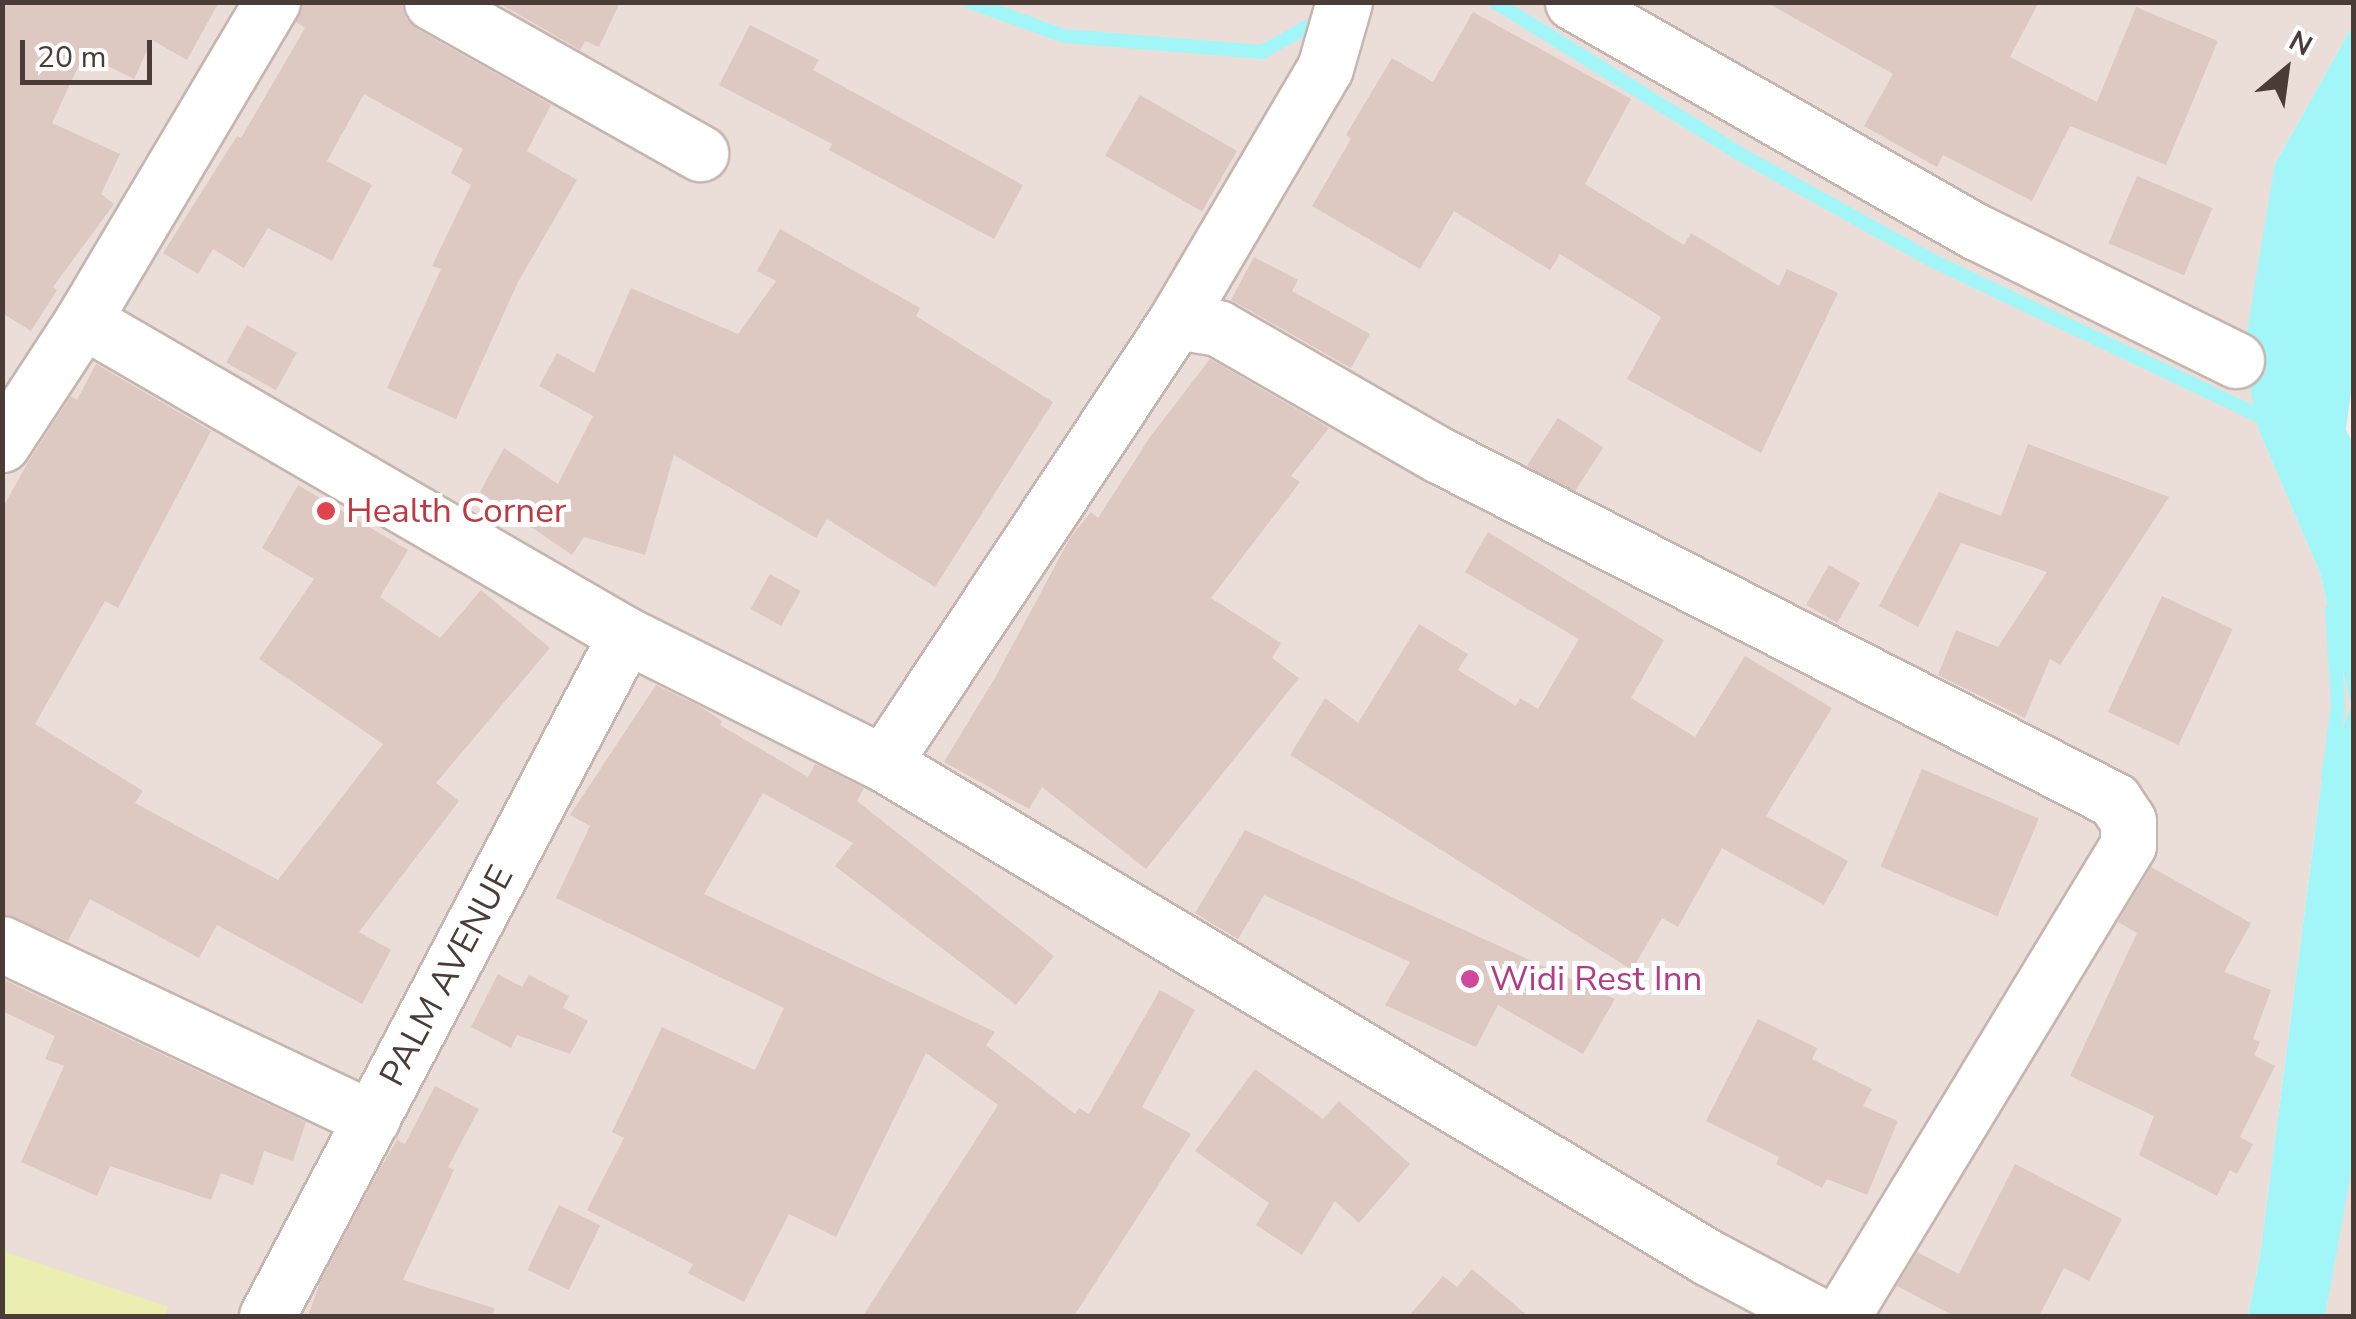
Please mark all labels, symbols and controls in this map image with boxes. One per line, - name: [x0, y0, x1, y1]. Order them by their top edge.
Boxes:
- scale bar: [25, 20, 158, 82]
- north arrow: [2236, 20, 2336, 120]
- text: N: [2282, 22, 2319, 65]
- text: 20 m: [37, 37, 106, 78]
- place label: Health Corner: [346, 490, 566, 532]
- marker: Health Corner: [315, 500, 337, 522]
- street label: PALM AVENUE: [371, 859, 523, 1093]
- place label: Widi Rest Inn: [1490, 958, 1702, 1000]
- marker: Widi Rest Inn: [1459, 968, 1481, 990]

